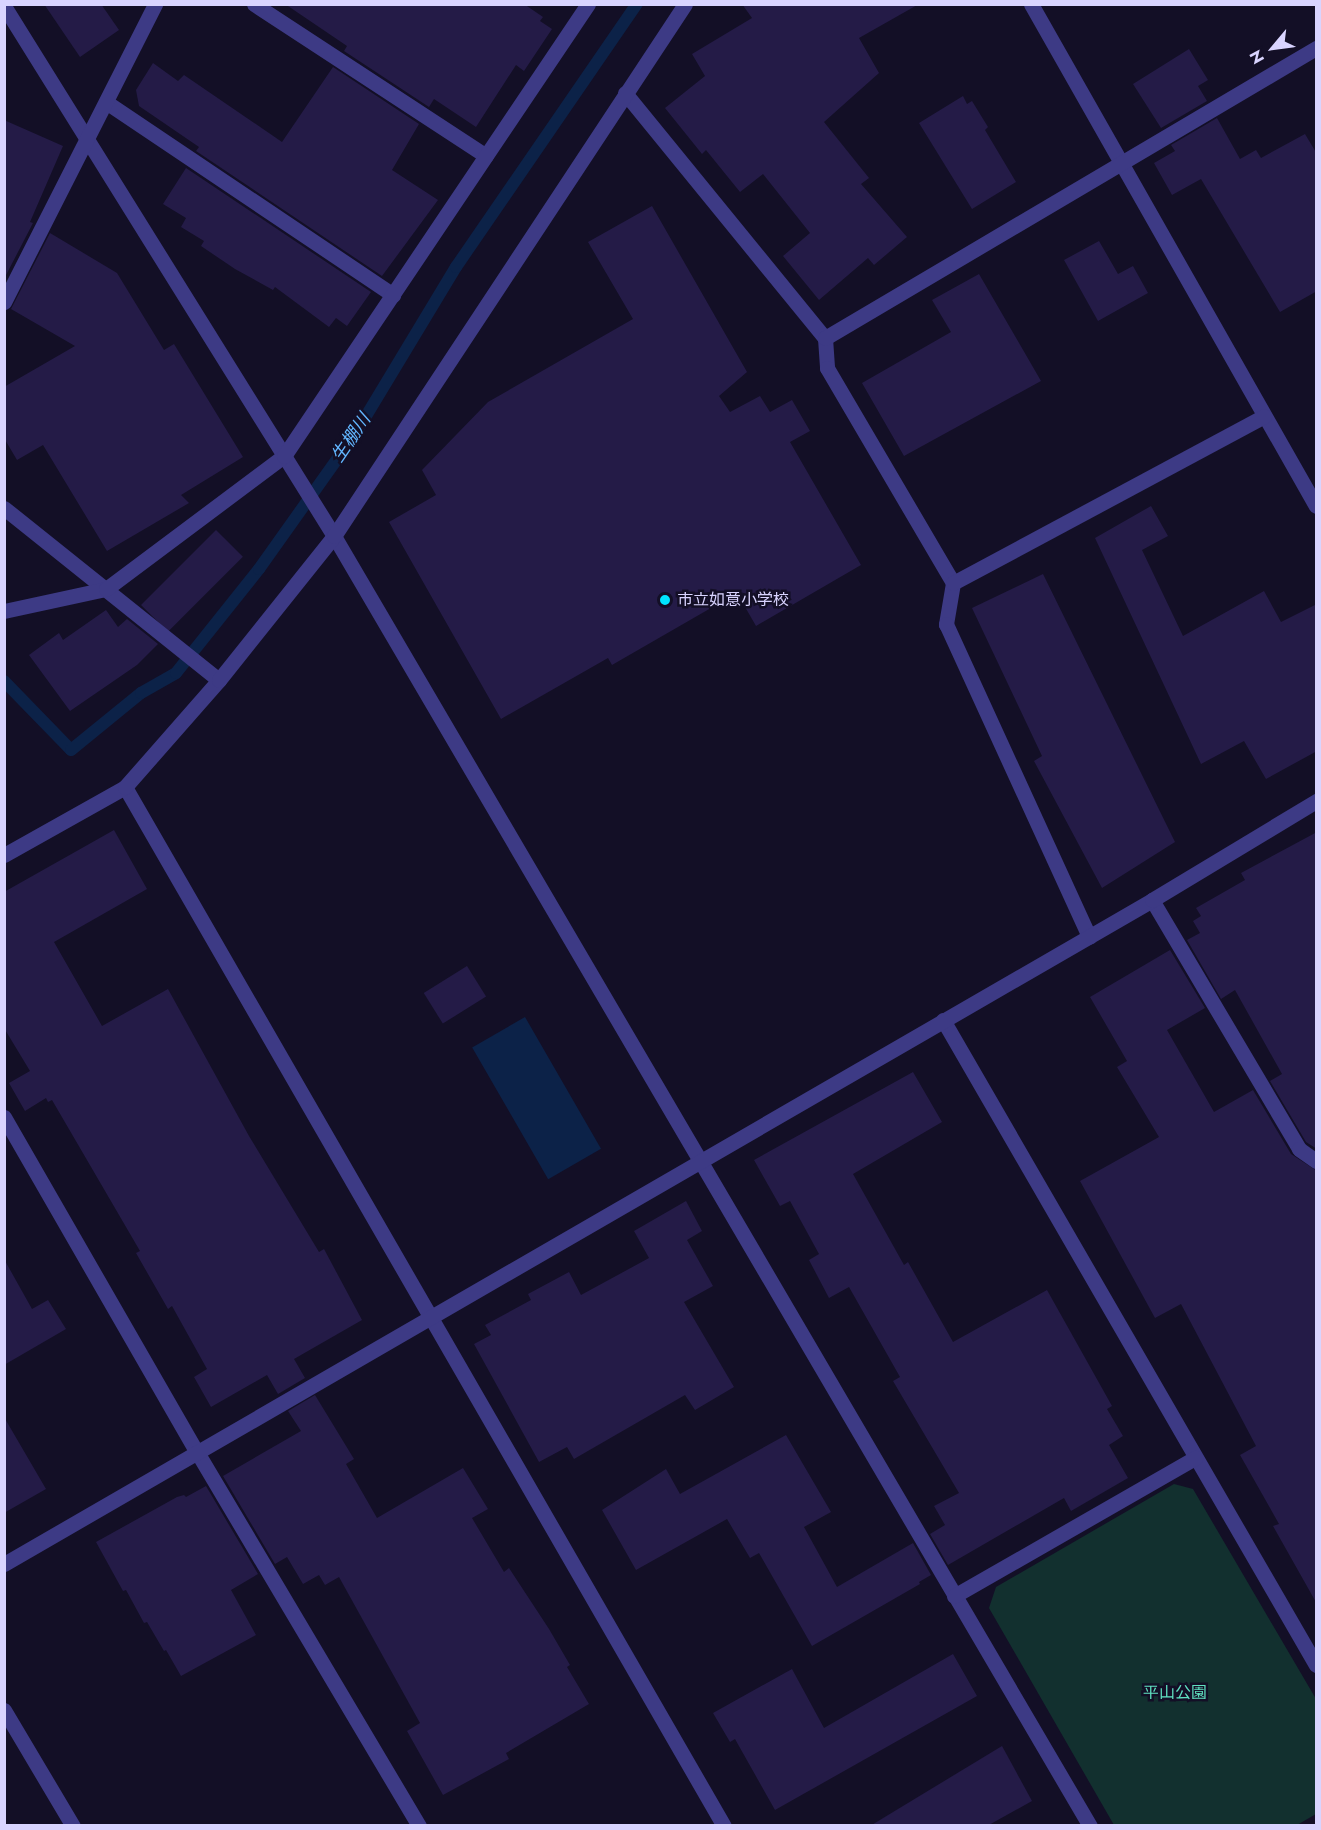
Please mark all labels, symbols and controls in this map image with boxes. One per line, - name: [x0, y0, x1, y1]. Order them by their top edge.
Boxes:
- north arrow: [1243, 18, 1303, 78]
- text: N: [1244, 46, 1270, 68]
- water label: 生棚川: [327, 410, 375, 466]
- place label: 市立如意小学校: [677, 590, 789, 610]
- marker: 市立如意小学校: [658, 593, 672, 607]
- park label: 平山公園: [1143, 1683, 1207, 1703]

